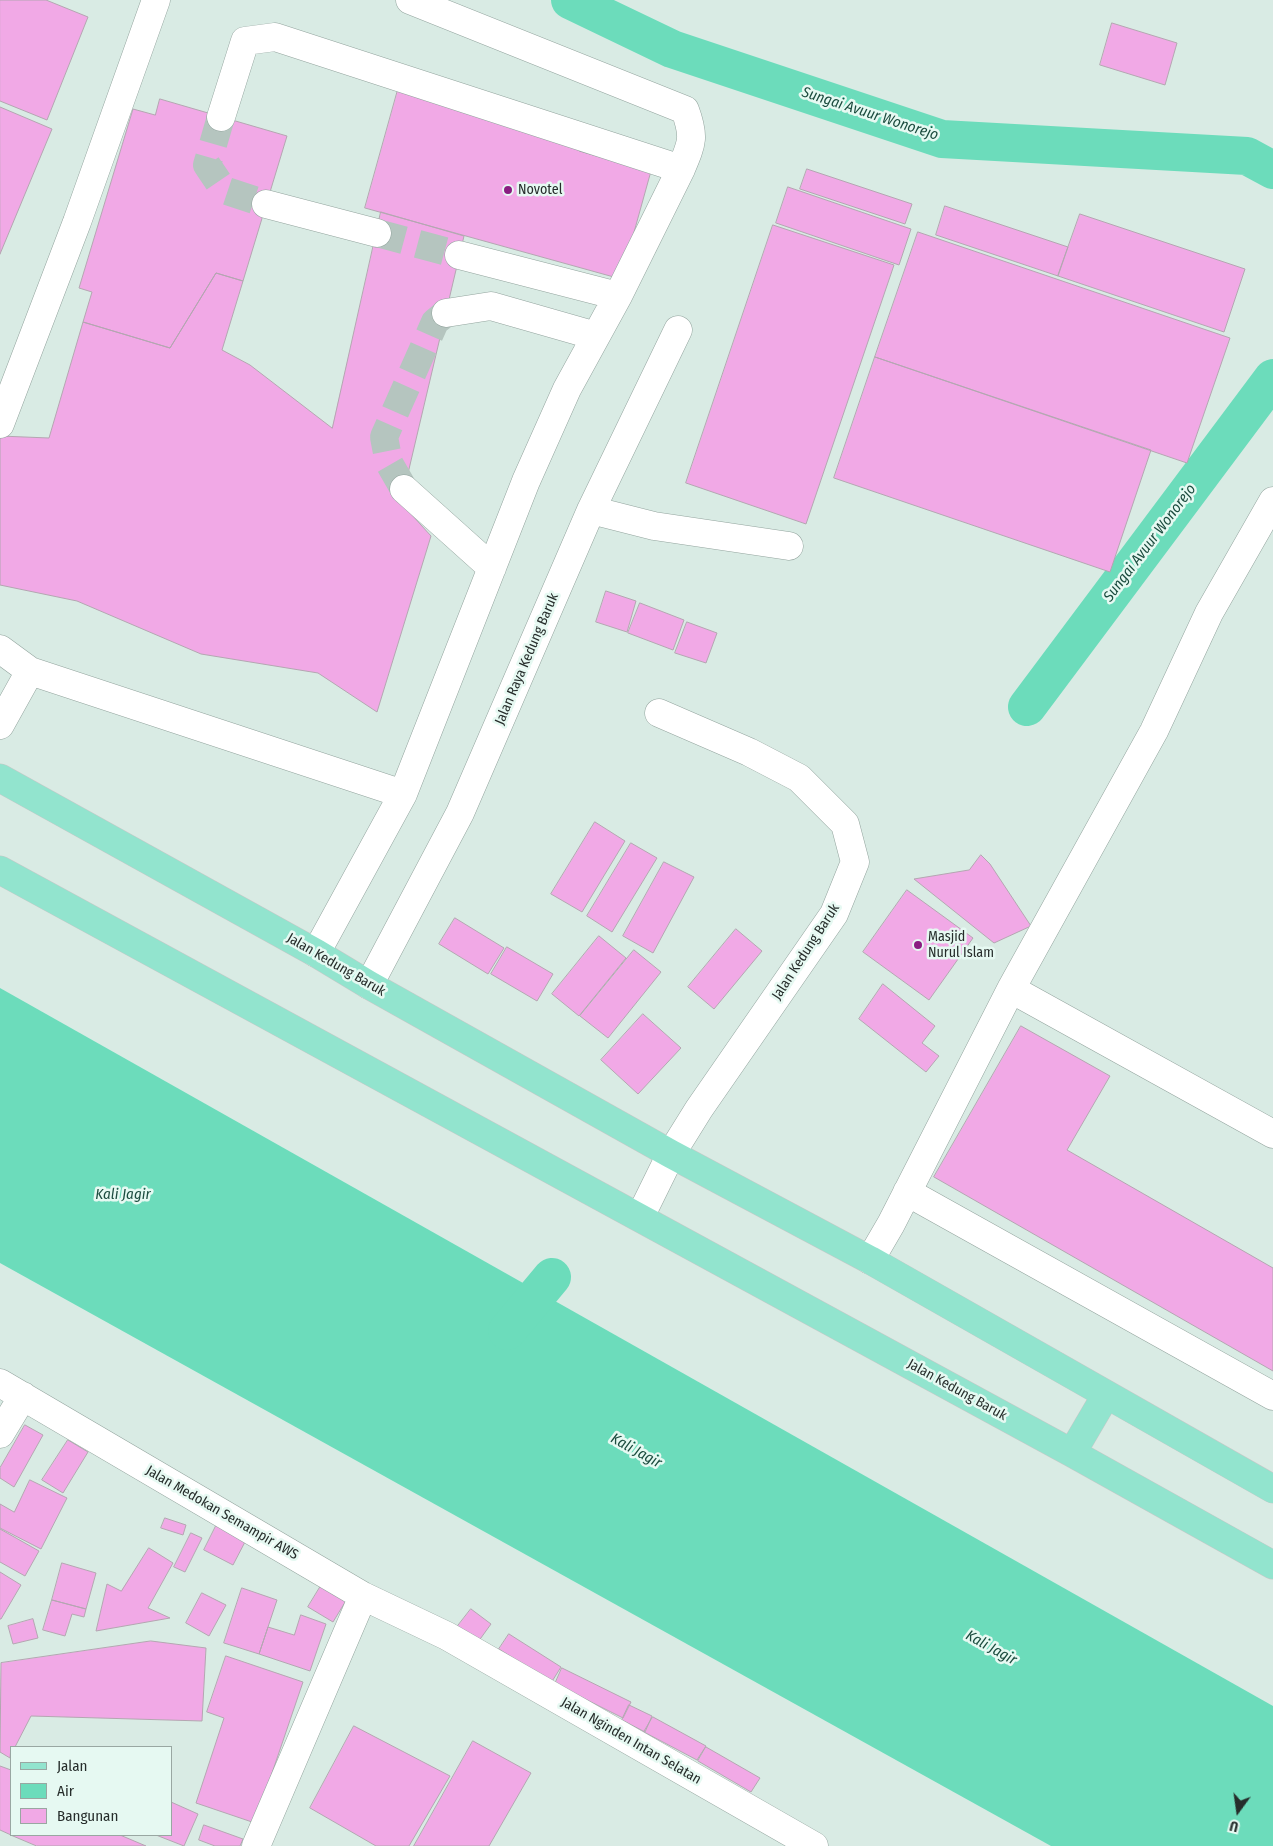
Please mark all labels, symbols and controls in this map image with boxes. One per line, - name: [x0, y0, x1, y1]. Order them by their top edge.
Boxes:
- water label: Sungai Avuur Wonorejo: [799, 83, 941, 145]
- place label: Novotel: [518, 182, 562, 198]
- marker: Novotel: [502, 184, 514, 196]
- water label: Sungai Avuur Wonorejo: [1100, 481, 1200, 605]
- street label: Jalan Raya Kedung Baruk: [492, 591, 562, 727]
- street label: Jalan Kedung Baruk: [769, 901, 843, 1003]
- place label: Masjid Nurul Islam: [928, 929, 994, 962]
- street label: Jalan Kedung Baruk: [284, 930, 388, 1000]
- marker: Masjid Nurul Islam: [912, 939, 924, 951]
- water label: Kali Jagir: [95, 1186, 151, 1204]
- street label: Jalan Kedung Baruk: [904, 1356, 1010, 1424]
- water label: Kali Jagir: [607, 1430, 665, 1472]
- street label: Jalan Medokan Semampir AWS: [143, 1462, 301, 1564]
- water label: Kali Jagir: [962, 1627, 1020, 1669]
- street label: Jalan Nginden Intan Selatan: [558, 1694, 704, 1788]
- legend: [10, 1746, 172, 1836]
- text: Jalan: [57, 1757, 87, 1775]
- text: Air: [57, 1782, 74, 1800]
- north arrow: [1213, 1786, 1263, 1836]
- text: Bangunan: [57, 1807, 118, 1825]
- text: U: [1228, 1817, 1240, 1835]

